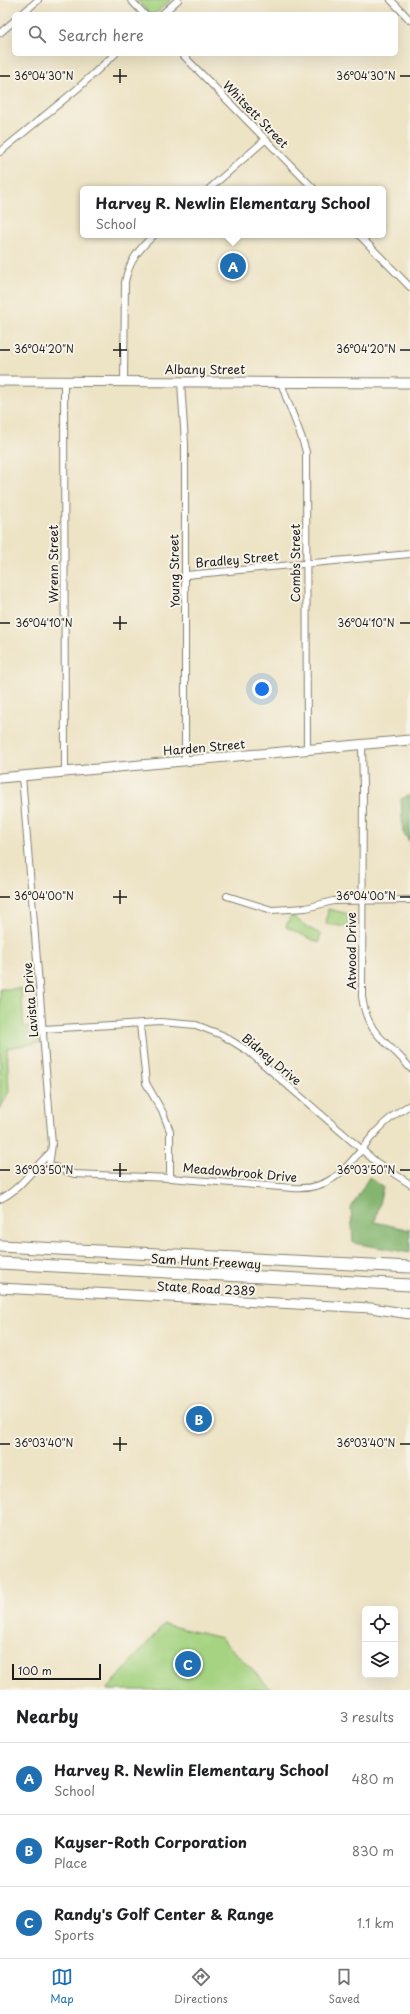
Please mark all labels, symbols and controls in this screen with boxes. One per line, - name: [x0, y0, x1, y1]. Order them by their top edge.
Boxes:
- search box: [12, 12, 398, 56]
- icon: search: [26, 23, 48, 45]
- text: Search here: [58, 23, 144, 46]
- text: 36°04'30"N: [14, 68, 74, 83]
- text: 36°04'30"N: [336, 68, 396, 83]
- street label: Whitsett Street: [219, 76, 293, 152]
- popup: [80, 186, 386, 238]
- text: Harvey R. Newlin Elementary School: [96, 191, 370, 214]
- text: School: [96, 214, 136, 233]
- pin: A: [220, 251, 246, 281]
- text: 36°04'20"N: [14, 341, 74, 356]
- text: 36°04'20"N: [336, 341, 396, 356]
- street label: Albany Street: [165, 360, 245, 378]
- street label: Combs Street: [286, 524, 304, 602]
- street label: Wrenn Street: [44, 525, 62, 603]
- street label: Young Street: [164, 534, 184, 608]
- street label: Bradley Street: [195, 546, 279, 572]
- text: 36°04'10"N: [15, 615, 73, 630]
- text: 36°04'10"N: [337, 615, 395, 630]
- your location: [252, 679, 272, 699]
- street label: Harden Street: [162, 734, 246, 760]
- text: 36°04'00"N: [14, 888, 74, 903]
- text: 36°04'00"N: [336, 888, 396, 903]
- street label: Atwood Drive: [342, 912, 360, 990]
- street label: Lavista Drive: [18, 961, 42, 1038]
- street label: Bidney Drive: [238, 1029, 306, 1089]
- street label: Meadowbrook Drive: [182, 1158, 298, 1186]
- text: 36°03'50"N: [15, 1162, 74, 1177]
- text: 36°03'50"N: [337, 1162, 396, 1177]
- street label: Sam Hunt Freeway: [150, 1249, 262, 1273]
- street label: State Road 2389: [156, 1276, 256, 1300]
- pin: B: [186, 1404, 212, 1434]
- text: 36°03'40"N: [15, 1435, 74, 1450]
- text: 36°03'40"N: [337, 1435, 396, 1450]
- map controls: [362, 1606, 398, 1678]
- button: locate: [362, 1606, 398, 1642]
- button: layers: [362, 1642, 398, 1678]
- pin: C: [175, 1649, 201, 1679]
- scale bar: [12, 1662, 101, 1681]
- text: 100 m: [18, 1662, 52, 1679]
- text: Nearby: [16, 1703, 78, 1729]
- text: 3 results: [340, 1707, 394, 1726]
- text: Harvey R. Newlin Elementary School: [54, 1758, 329, 1781]
- text: A: [24, 1769, 34, 1788]
- text: 480 m: [352, 1769, 394, 1788]
- text: School: [54, 1781, 95, 1800]
- text: Kayser-Roth Corporation: [54, 1830, 247, 1853]
- text: B: [25, 1841, 33, 1860]
- text: 830 m: [352, 1841, 394, 1860]
- text: Place: [54, 1853, 87, 1872]
- text: Randy's Golf Center & Range: [54, 1902, 274, 1925]
- text: C: [24, 1913, 34, 1932]
- text: 1.1 km: [357, 1913, 394, 1932]
- text: Sports: [54, 1925, 94, 1944]
- tab: Map: [50, 1966, 74, 2007]
- tab: Directions: [174, 1966, 228, 2007]
- tab: Saved: [328, 1966, 360, 2007]

